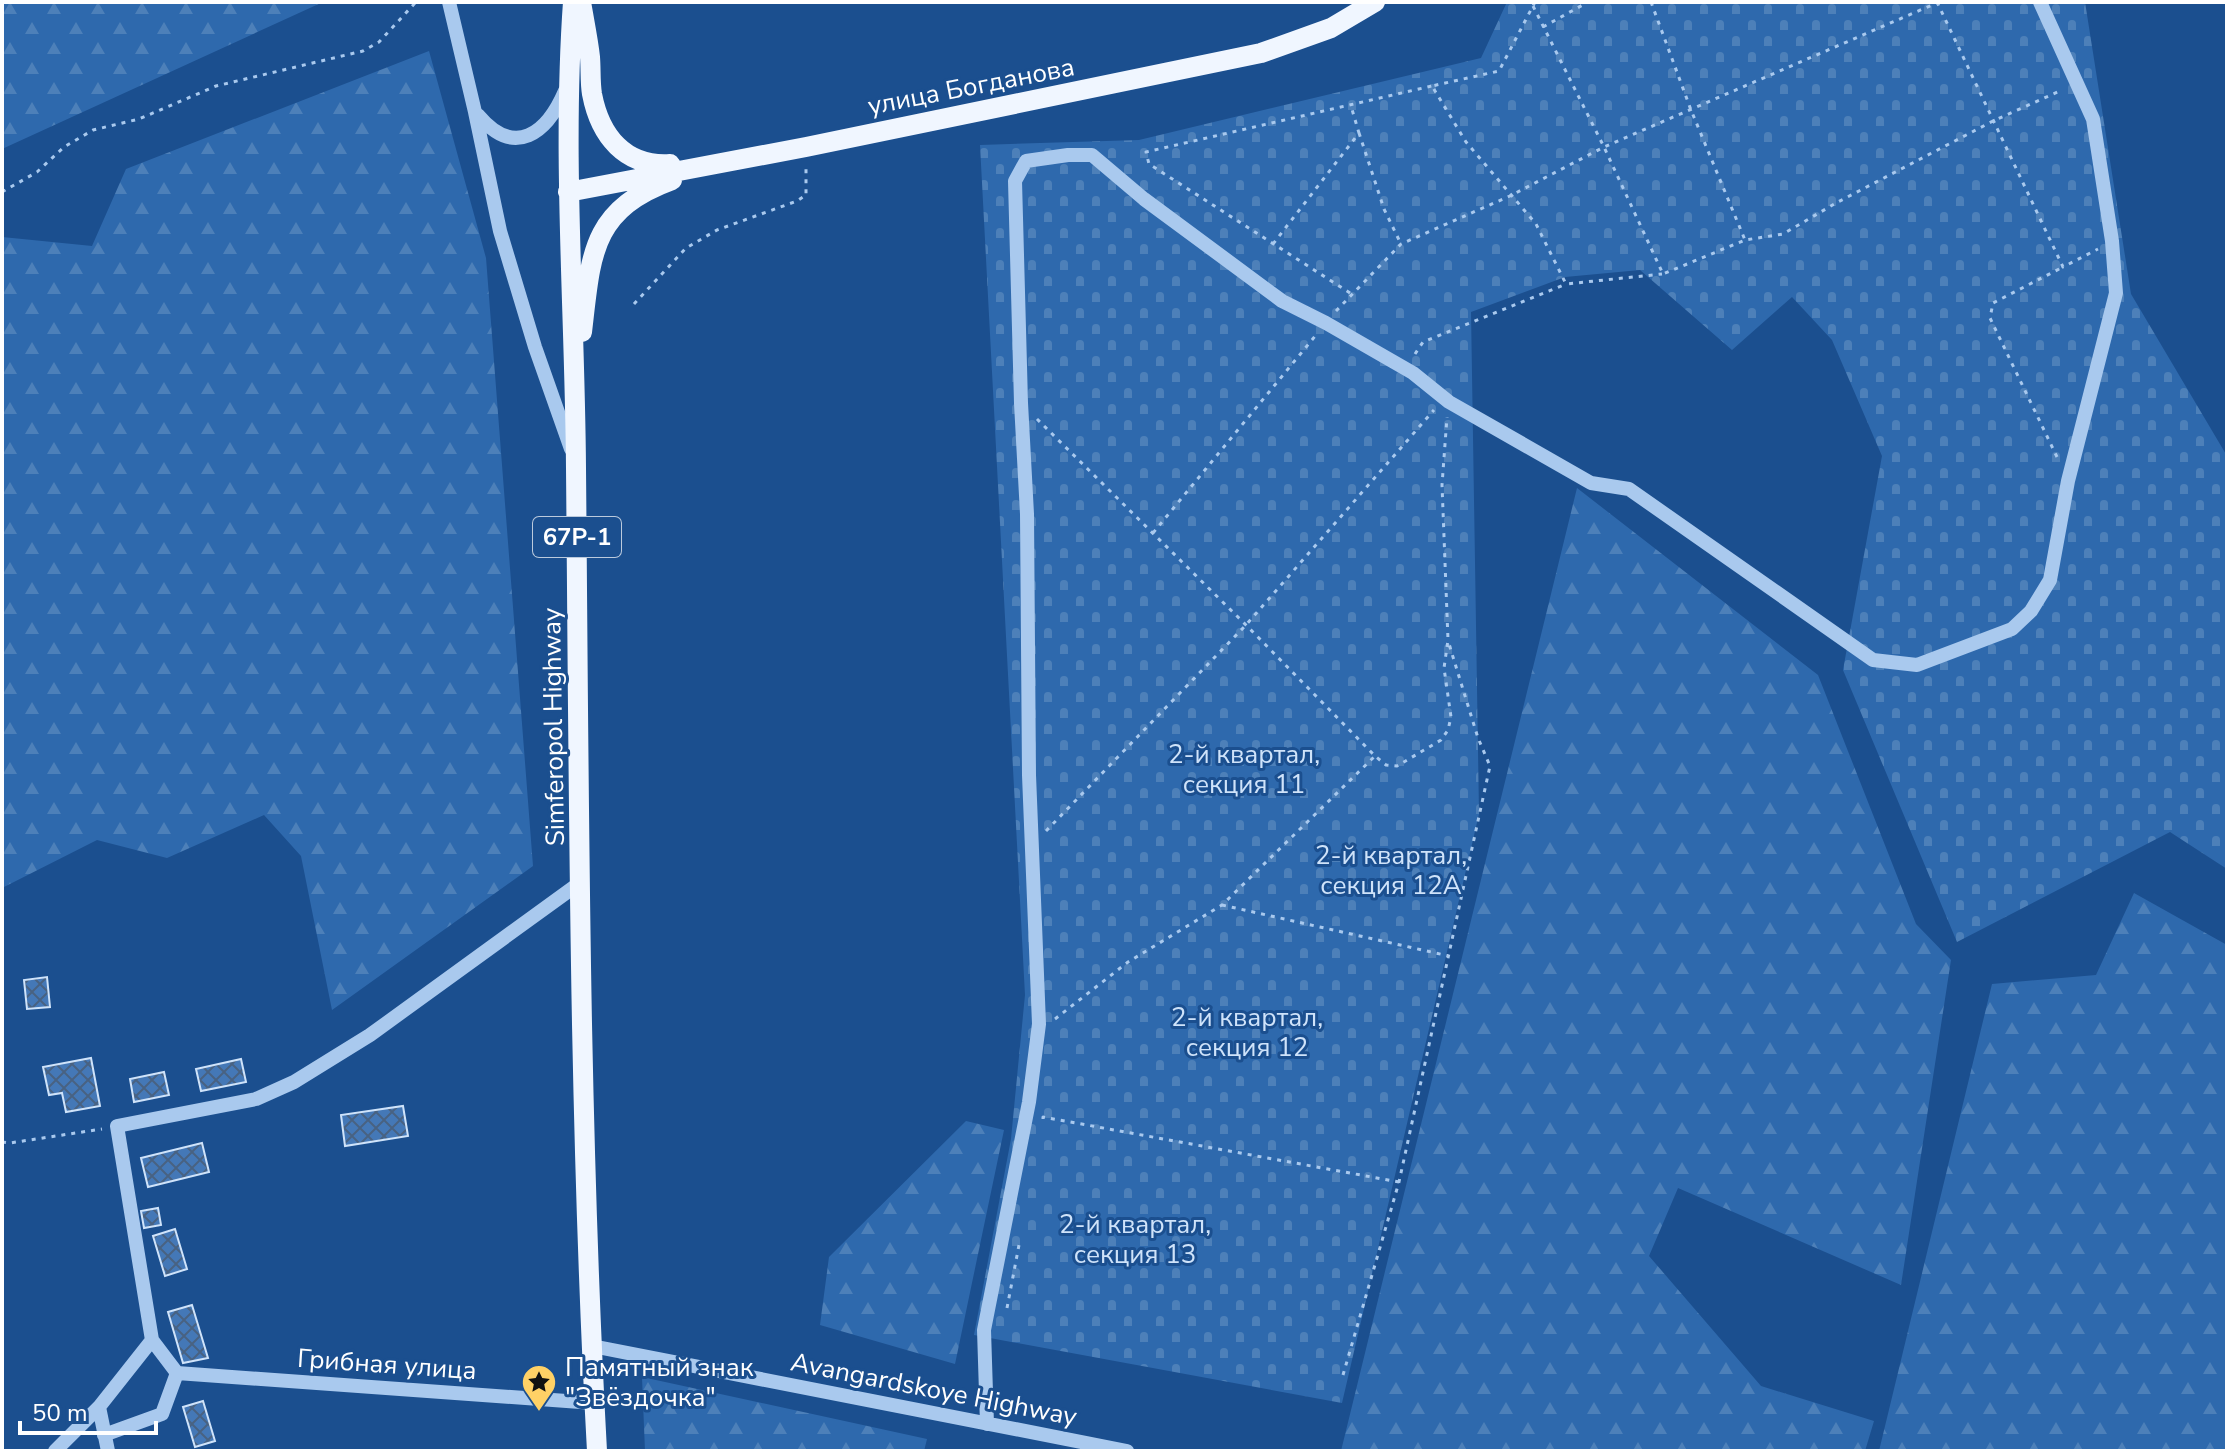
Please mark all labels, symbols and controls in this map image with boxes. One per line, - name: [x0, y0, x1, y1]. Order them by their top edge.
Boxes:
- street label: улица Богданова: [865, 49, 1078, 124]
- road number: 67Р-1: [533, 517, 621, 557]
- street label: Simferopol Highway: [534, 607, 573, 846]
- park label: 2-й квартал, секция 11: [1168, 737, 1320, 802]
- park label: 2-й квартал, секция 12А: [1315, 838, 1467, 903]
- park label: 2-й квартал, секция 12: [1171, 1000, 1323, 1065]
- park label: 2-й квартал, секция 13: [1059, 1207, 1211, 1272]
- street label: Грибная улица: [296, 1341, 478, 1388]
- street label: Avangardskoye Highway: [788, 1345, 1081, 1435]
- place label: Памятный знак "Звёздочка": [565, 1350, 754, 1415]
- place icon: Памятный знак "Звёздочка": [520, 1363, 558, 1413]
- scale bar: [20, 1385, 156, 1435]
- text: 50 m: [32, 1397, 88, 1429]

